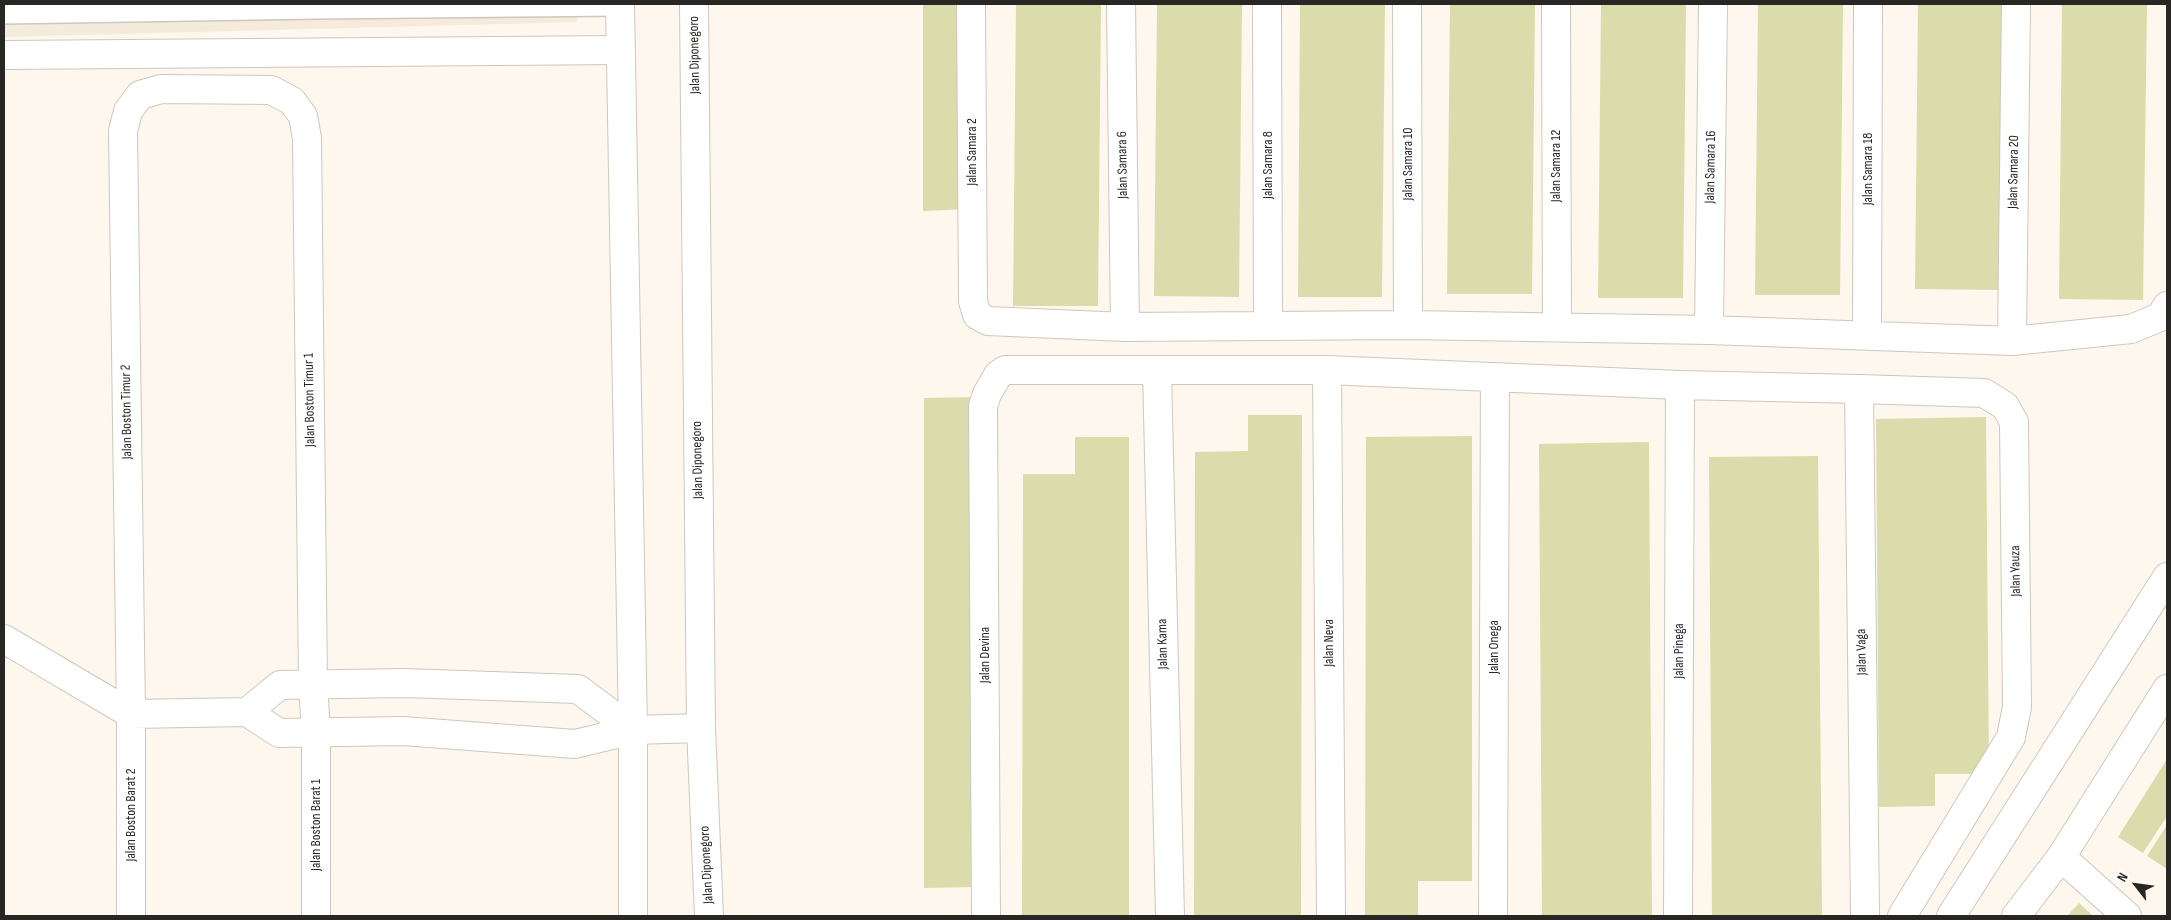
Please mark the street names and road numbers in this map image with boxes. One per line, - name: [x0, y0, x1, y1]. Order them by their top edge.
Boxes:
- street label: Jalan Diponegoro: [686, 16, 704, 94]
- street label: Jalan Samara 2: [964, 118, 980, 186]
- street label: Jalan Samara 10: [1400, 128, 1416, 200]
- street label: Jalan Samara 12: [1548, 130, 1564, 202]
- street label: Jalan Samara 6: [1114, 131, 1132, 199]
- street label: Jalan Samara 8: [1260, 131, 1276, 199]
- street label: Jalan Samara 16: [1702, 131, 1720, 203]
- street label: Jalan Samara 18: [1860, 133, 1876, 205]
- street label: Jalan Samara 20: [2005, 135, 2023, 209]
- street label: Jalan Boston Timur 1: [301, 353, 319, 447]
- street label: Jalan Boston Timur 2: [118, 364, 136, 460]
- street label: Jalan Diponegoro: [689, 421, 707, 499]
- street label: Jalan Yauza: [2007, 545, 2025, 597]
- street label: Jalan Kama: [1154, 619, 1172, 669]
- street label: Jalan Neva: [1321, 619, 1337, 667]
- street label: Jalan Onega: [1486, 620, 1502, 674]
- street label: Jalan Pinega: [1671, 623, 1687, 679]
- street label: Jalan Devina: [977, 627, 993, 683]
- street label: Jalan Vaga: [1853, 629, 1871, 675]
- street label: Jalan Boston Barat 2: [123, 769, 139, 861]
- street label: Jalan Boston Barat 1: [308, 779, 324, 871]
- street label: Jalan Diponegoro: [697, 826, 717, 904]

